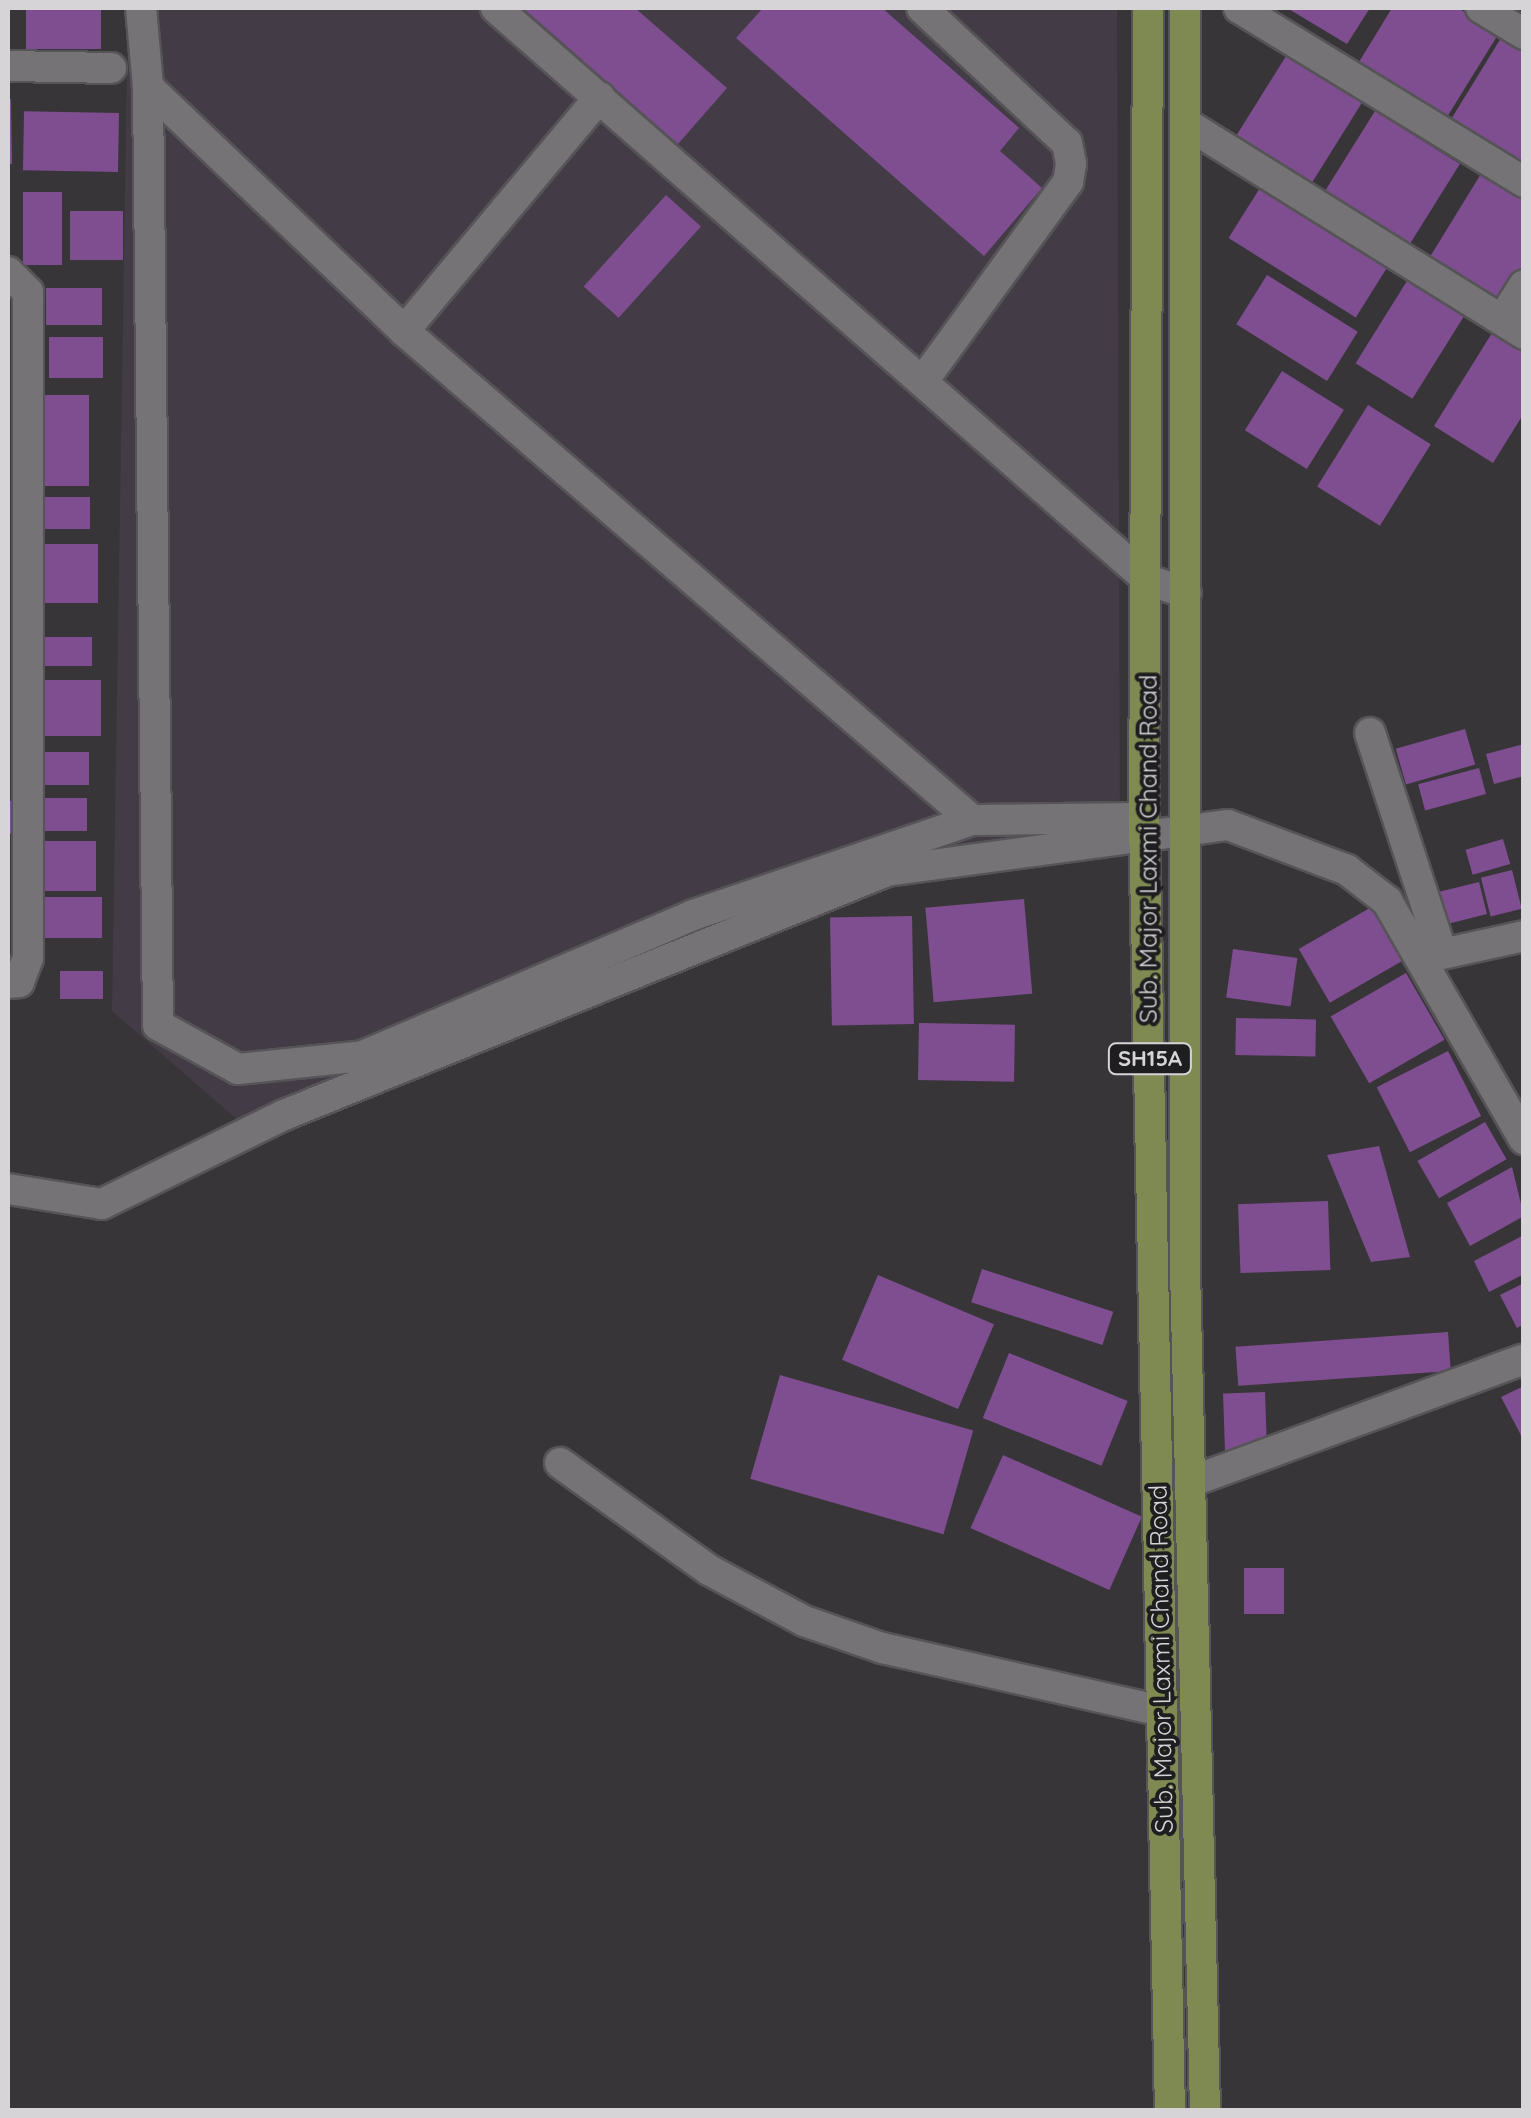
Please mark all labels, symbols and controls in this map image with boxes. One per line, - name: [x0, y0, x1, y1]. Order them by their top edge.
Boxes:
- street label: Sub. Major Laxmi Chand Road: [1133, 675, 1163, 1023]
- road number: SH15A: [1108, 1042, 1192, 1076]
- street label: Sub. Major Laxmi Chand Road: [1143, 1484, 1179, 1834]

